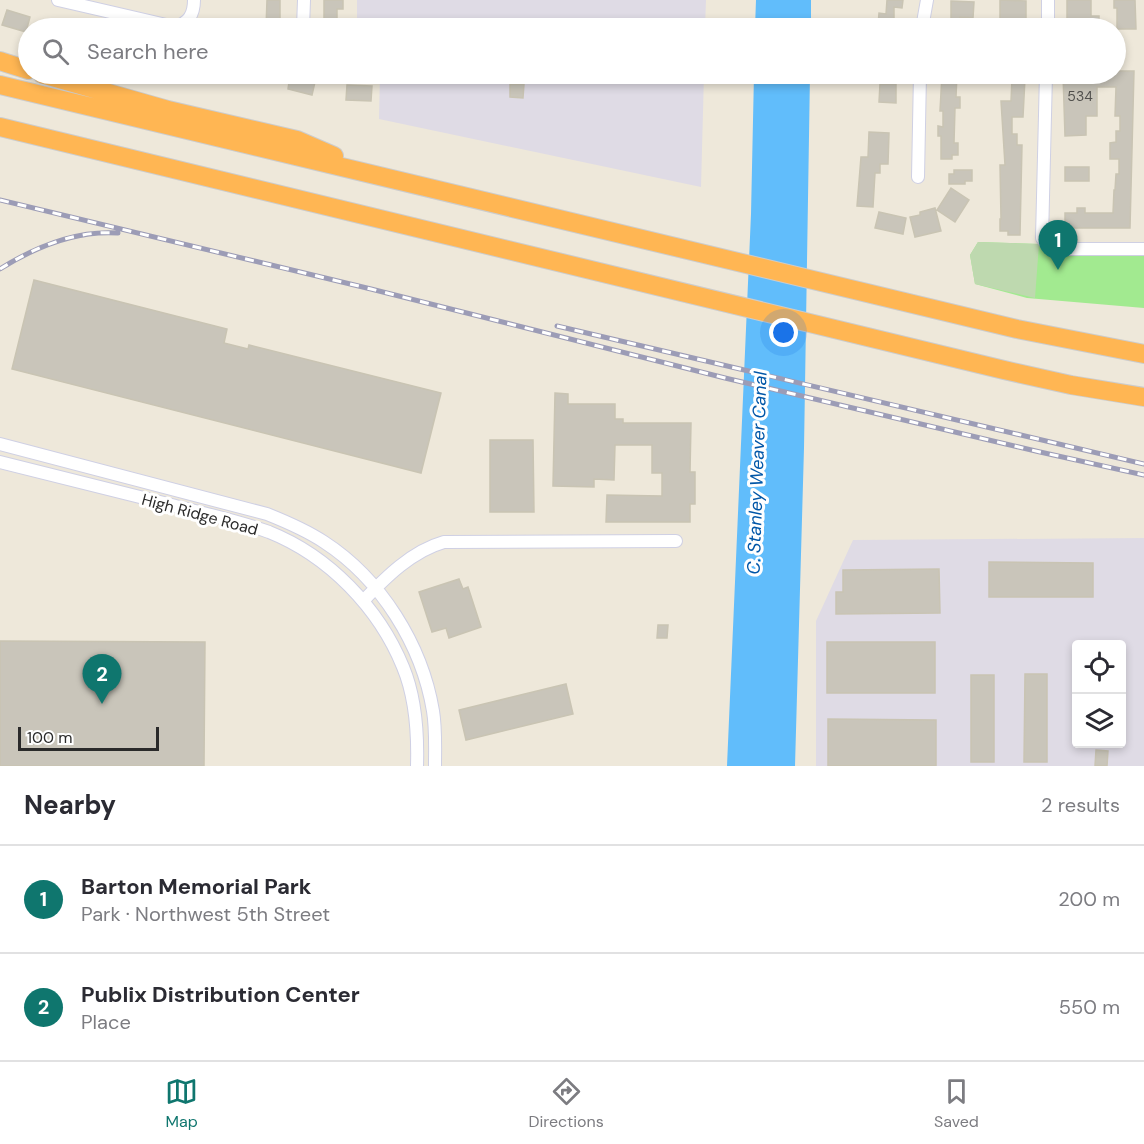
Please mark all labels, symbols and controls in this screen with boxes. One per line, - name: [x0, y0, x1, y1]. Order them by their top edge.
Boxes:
- search box: [18, 18, 1126, 84]
- icon: search: [39, 35, 72, 68]
- text: Search here: [87, 37, 208, 66]
- house number: 534: [1067, 87, 1093, 105]
- pin: 1: [1038, 220, 1078, 270]
- your location: [769, 318, 798, 347]
- water label: C. Stanley Weaver Canal: [741, 370, 773, 575]
- street label: High Ridge Road: [139, 489, 260, 540]
- map controls: [1072, 640, 1126, 748]
- button: locate: [1072, 640, 1126, 694]
- pin: 2: [82, 654, 122, 704]
- button: layers: [1072, 694, 1126, 748]
- scale bar: [18, 724, 159, 752]
- text: 100 m: [27, 727, 72, 748]
- text: Nearby: [24, 788, 116, 822]
- text: 2 results: [1041, 792, 1120, 818]
- text: Barton Memorial Park: [81, 872, 312, 901]
- text: 1: [40, 886, 47, 912]
- text: 200 m: [1058, 886, 1120, 912]
- text: Park · Northwest 5th Street: [81, 901, 330, 927]
- text: Publix Distribution Center: [81, 980, 360, 1009]
- text: 2: [38, 994, 49, 1020]
- text: 550 m: [1059, 994, 1120, 1020]
- text: Place: [81, 1009, 131, 1035]
- tab: Map: [165, 1075, 198, 1132]
- tab: Directions: [528, 1075, 604, 1132]
- tab: Saved: [934, 1075, 979, 1132]

